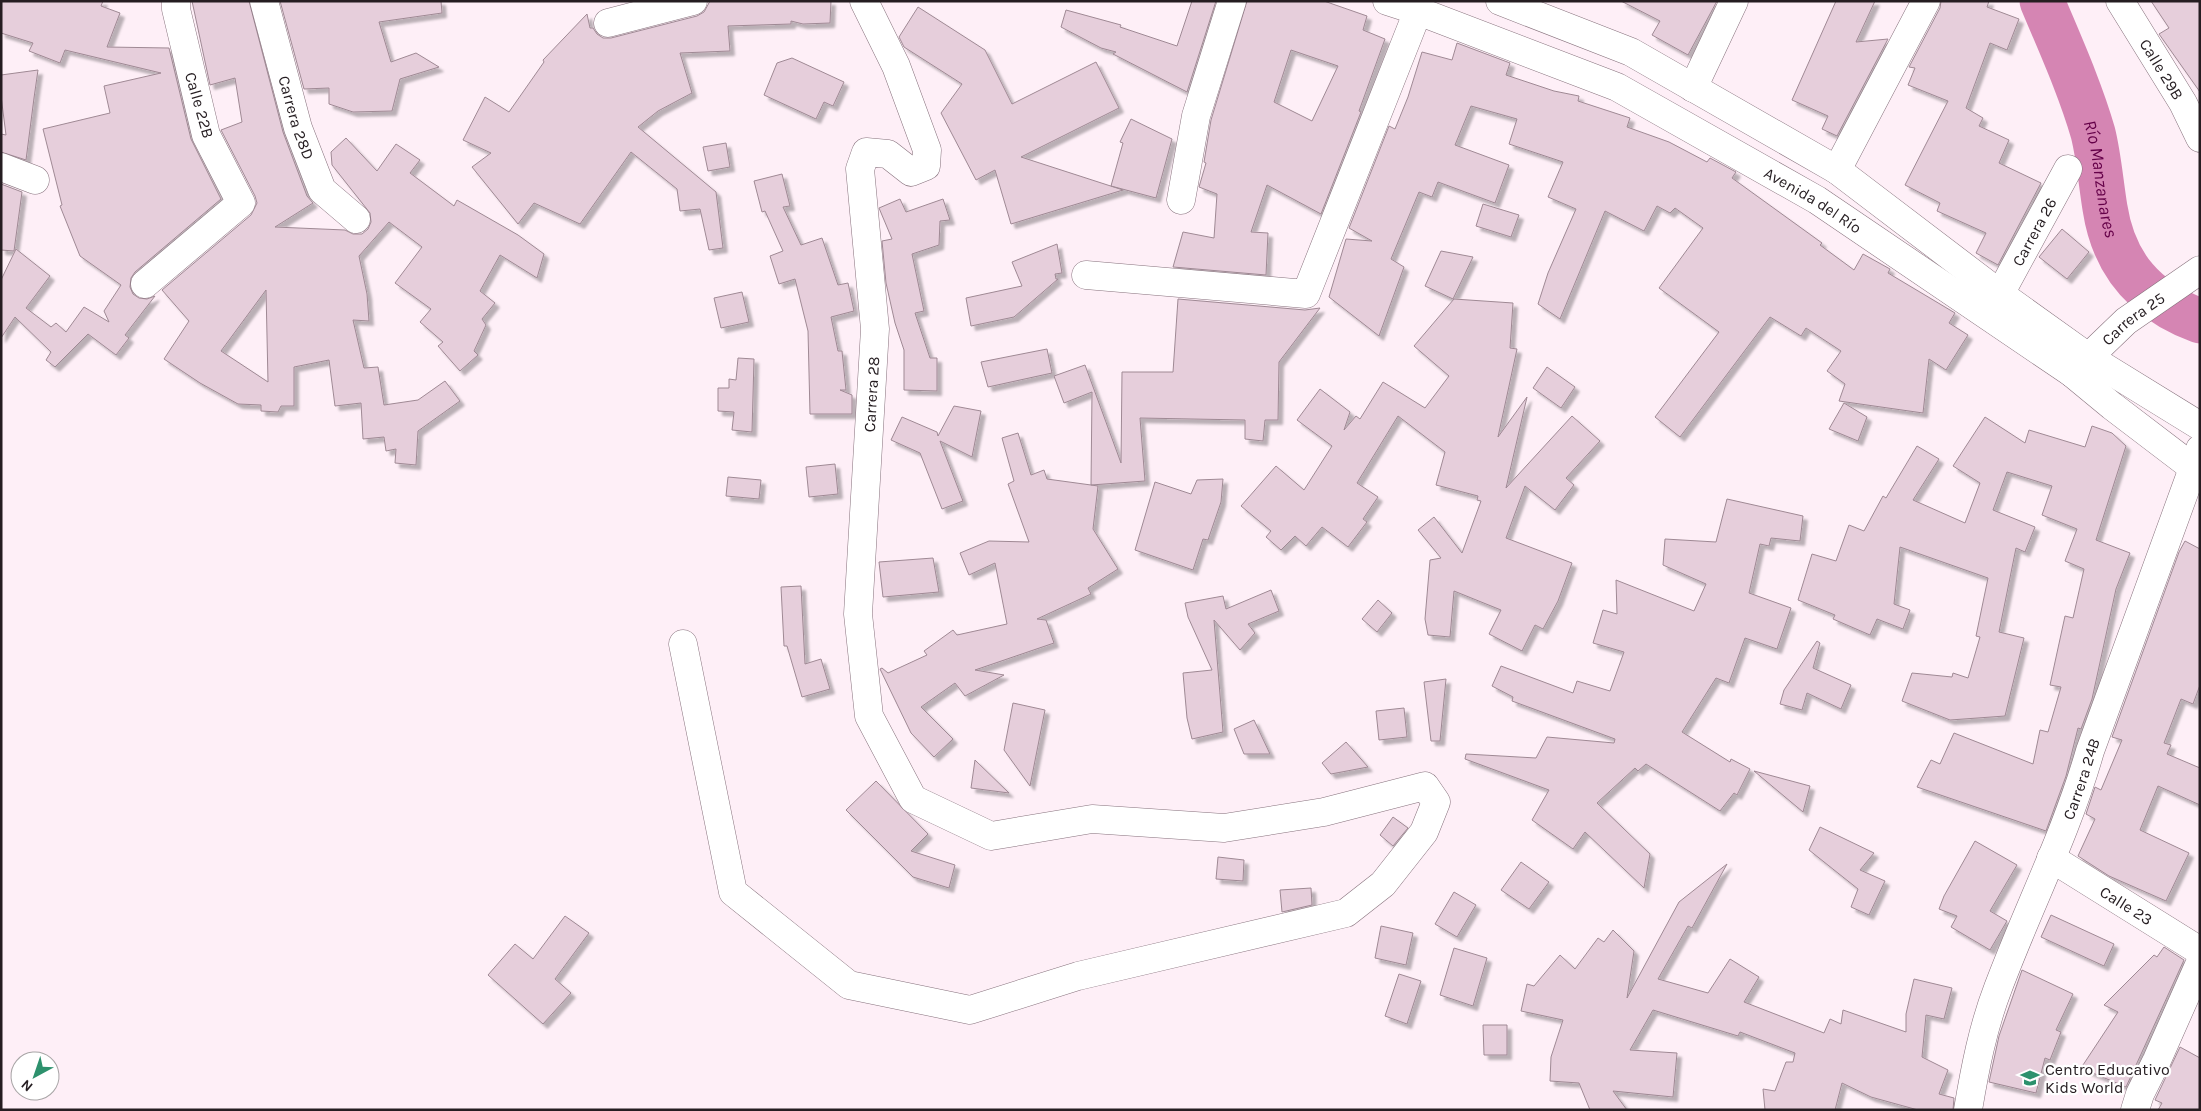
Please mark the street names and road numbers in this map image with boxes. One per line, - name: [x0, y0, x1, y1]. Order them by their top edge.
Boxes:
- street label: Calle 29B: [2136, 35, 2188, 103]
- street label: Calle 22B: [181, 70, 218, 140]
- street label: Carrera 28D: [274, 74, 318, 162]
- street label: Avenida del Río: [1761, 163, 1865, 238]
- street label: Carrera 26: [2008, 194, 2061, 269]
- street label: Carrera 25: [2098, 288, 2168, 349]
- street label: Carrera 28: [860, 356, 883, 433]
- street label: Carrera 24B: [2059, 735, 2104, 822]
- street label: Calle 23: [2096, 882, 2156, 929]

